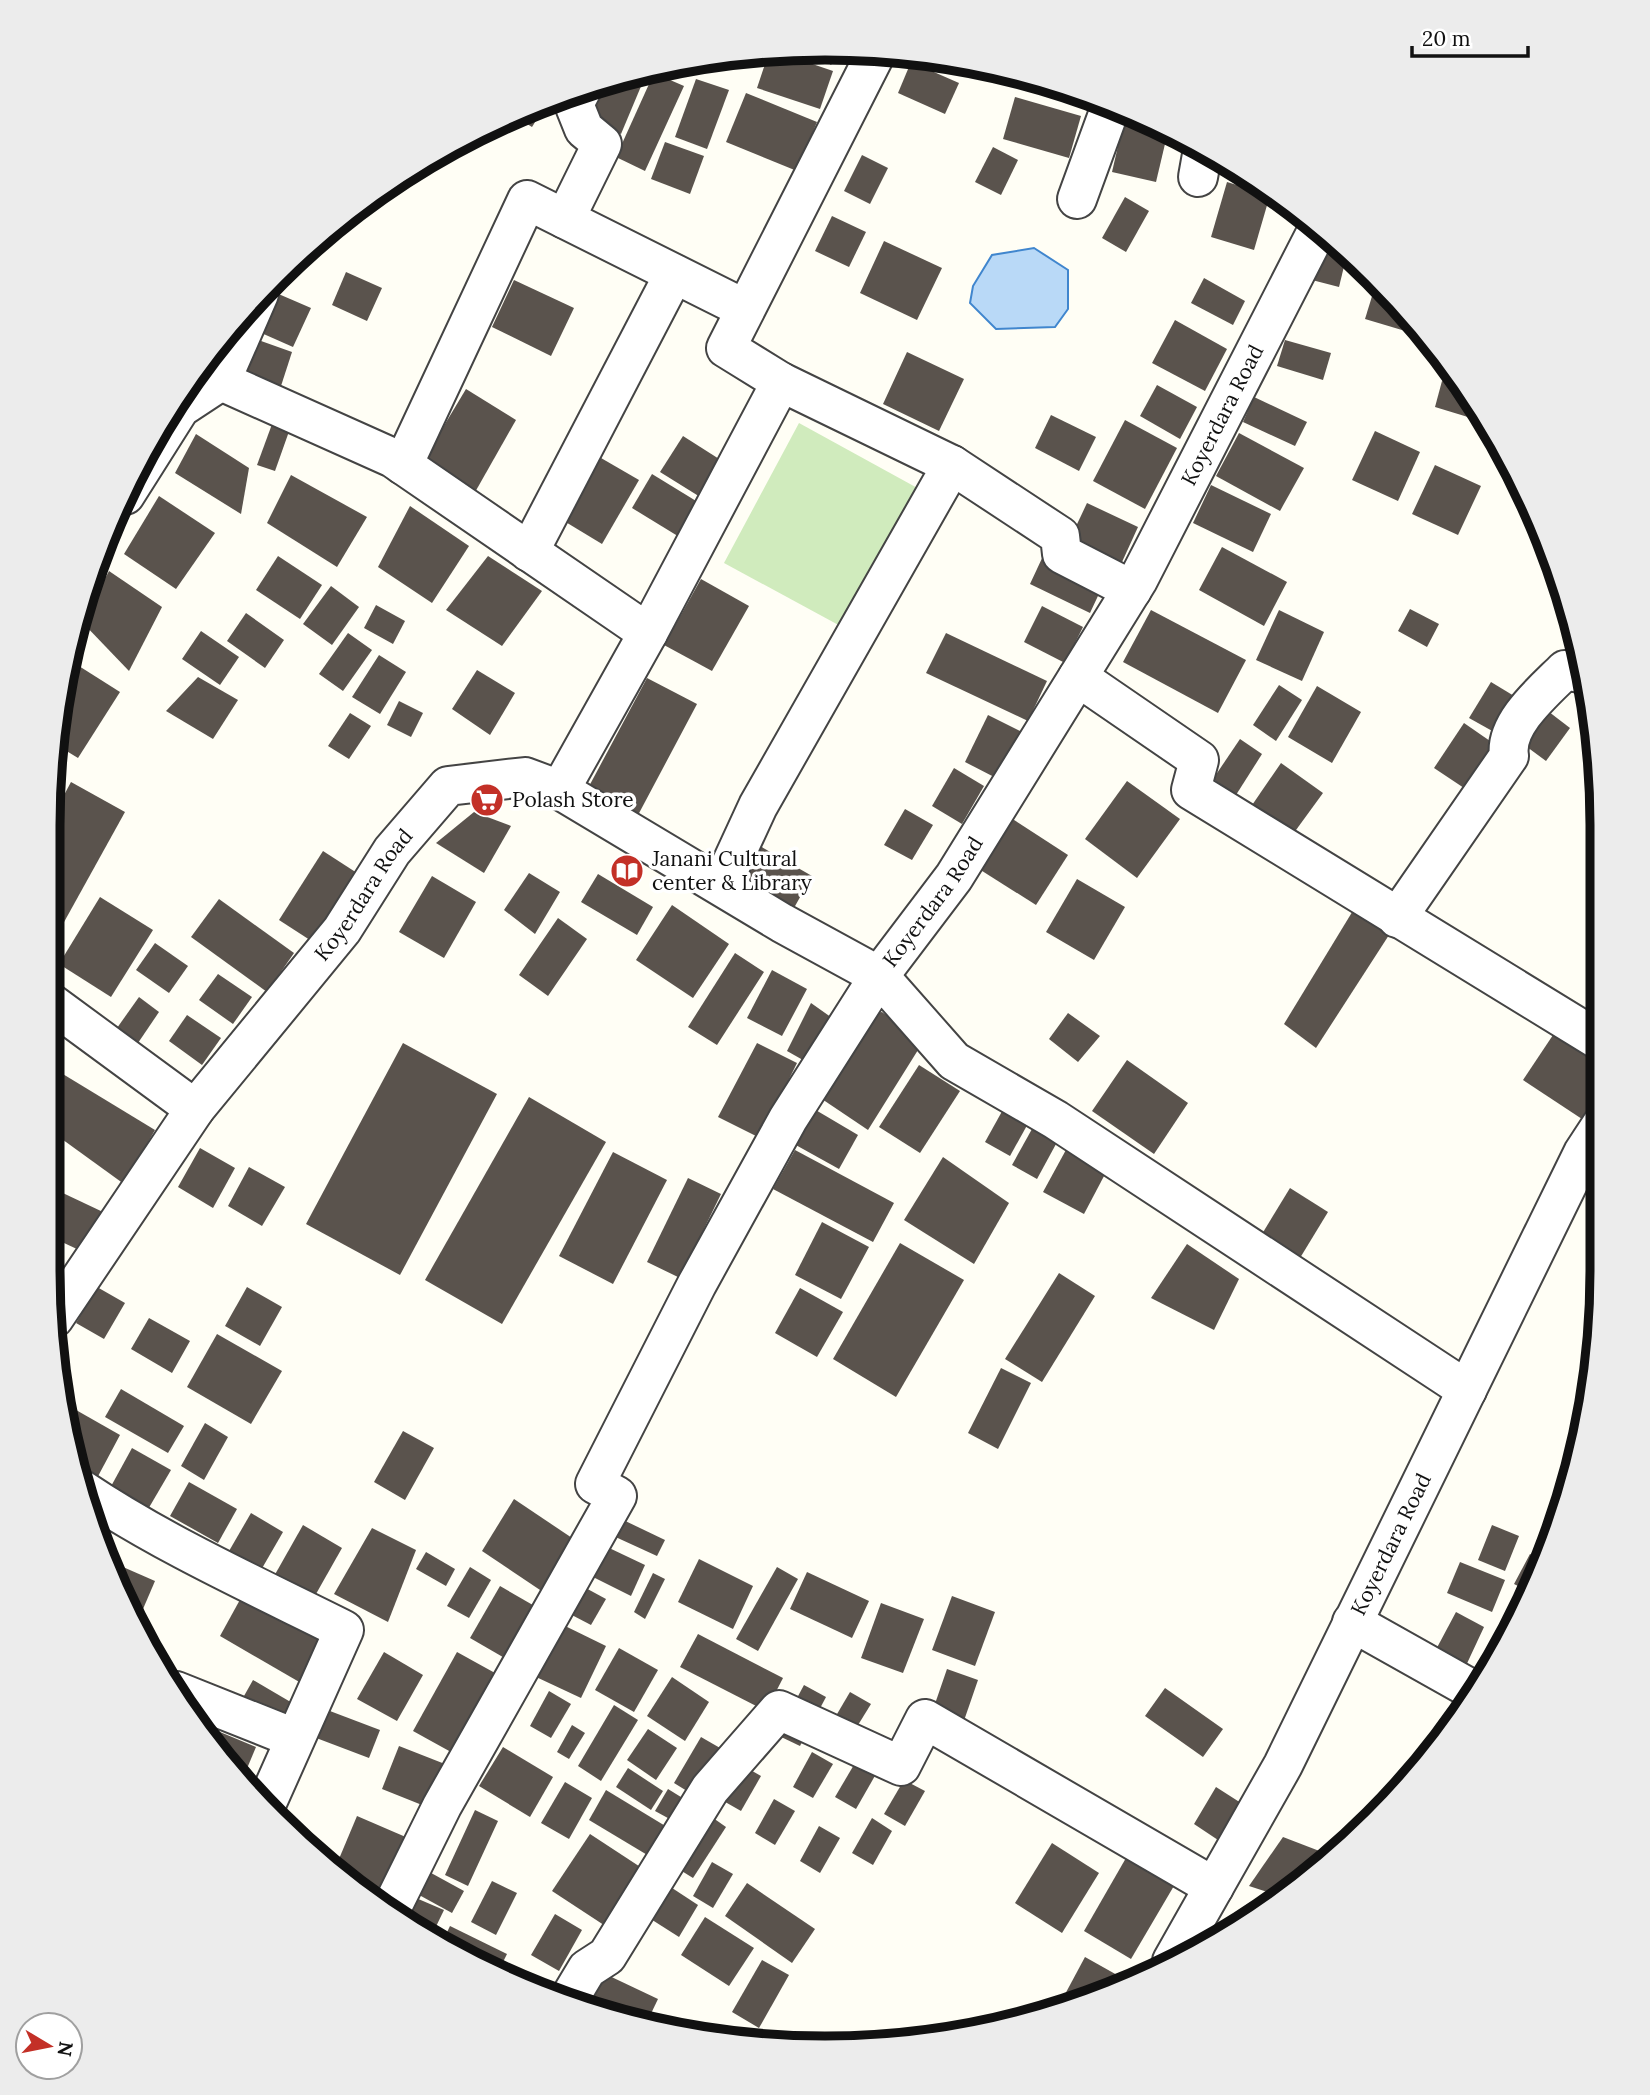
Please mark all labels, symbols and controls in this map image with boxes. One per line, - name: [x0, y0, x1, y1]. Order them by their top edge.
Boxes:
- scale bar: [1412, 14, 1528, 58]
- text: 20 m: [1422, 25, 1471, 52]
- street label: Koyerdara Road: [1175, 340, 1269, 490]
- supermarket icon: Polash Store: [468, 781, 506, 819]
- place label: Polash Store: [512, 786, 634, 813]
- street label: Koyerdara Road: [308, 823, 418, 966]
- street label: Koyerdara Road: [877, 831, 989, 972]
- place label: Janani Cultural center & Library: [651, 845, 812, 896]
- library icon: Janani Cultural center & Library: [608, 852, 646, 890]
- street label: Koyerdara Road: [1345, 1469, 1437, 1620]
- north arrow: [14, 2011, 84, 2081]
- text: N: [53, 2040, 79, 2059]

